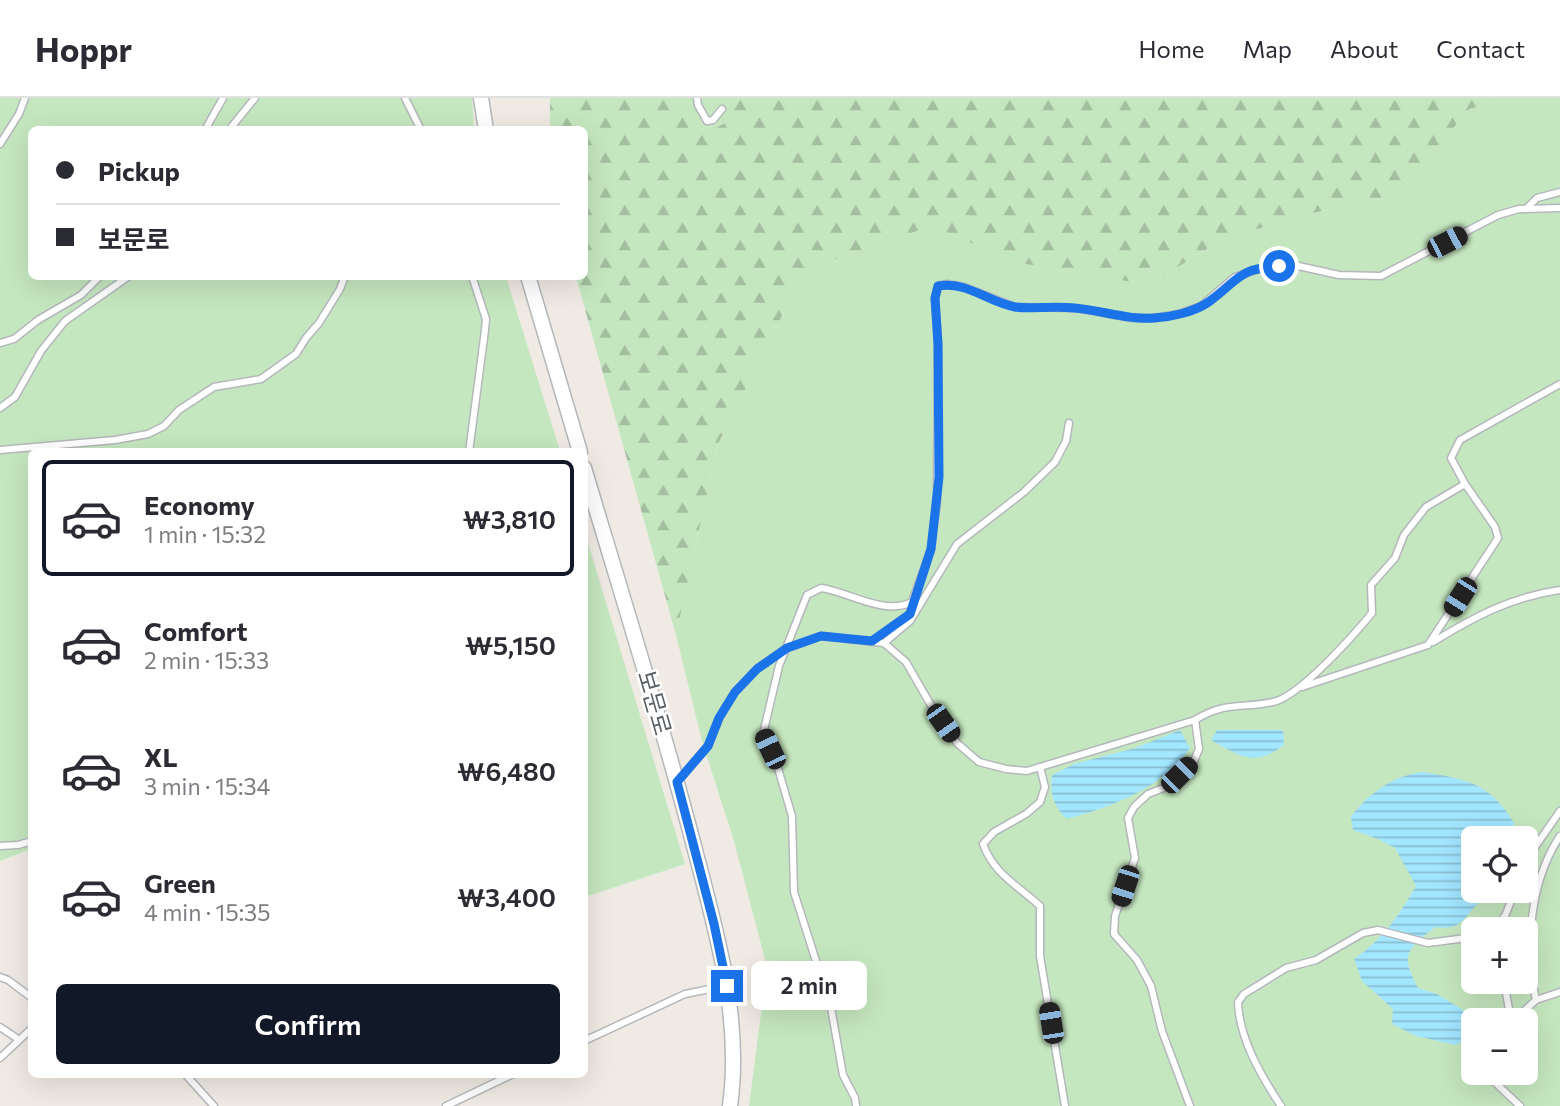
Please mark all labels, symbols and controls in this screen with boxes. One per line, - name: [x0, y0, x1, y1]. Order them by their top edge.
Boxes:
- text: Hoppr: [35, 28, 132, 69]
- text: Home: [1139, 34, 1205, 63]
- text: Map: [1243, 34, 1292, 63]
- text: About: [1330, 34, 1398, 63]
- text: Contact: [1436, 34, 1525, 63]
- text: Pickup: [98, 155, 180, 186]
- text: 보문로: [98, 223, 170, 254]
- car: [1424, 223, 1471, 261]
- route start: [1263, 250, 1295, 282]
- icon: car: [60, 487, 123, 550]
- text: Economy: [144, 489, 255, 520]
- text: ₩3,810: [463, 503, 556, 534]
- text: 1 min · 15:32: [144, 520, 266, 548]
- car: [1440, 574, 1481, 620]
- icon: car: [60, 613, 123, 676]
- text: Comfort: [144, 615, 247, 646]
- text: ₩5,150: [465, 629, 556, 660]
- text: 2 min · 15:33: [144, 646, 269, 674]
- street label: 보문로: [632, 667, 679, 738]
- car: [923, 700, 964, 746]
- car: [752, 726, 789, 772]
- icon: car: [60, 739, 123, 802]
- text: XL: [144, 741, 178, 772]
- car: [1157, 753, 1202, 797]
- text: ₩6,480: [457, 755, 556, 786]
- text: 3 min · 15:34: [144, 772, 270, 800]
- map controls: [1461, 826, 1538, 1085]
- button: locate: [1461, 826, 1538, 903]
- car: [1109, 863, 1142, 909]
- icon: car: [60, 865, 123, 928]
- text: Green: [144, 867, 216, 898]
- text: ₩3,400: [457, 881, 556, 912]
- text: 4 min · 15:35: [144, 898, 270, 926]
- button: +: [1461, 917, 1538, 994]
- callout: 2 min: [752, 962, 867, 1010]
- route end: [711, 970, 743, 1002]
- text: 2 min: [781, 971, 837, 999]
- button: Confirm: [56, 984, 560, 1064]
- car: [1038, 1001, 1065, 1045]
- button: −: [1461, 1008, 1538, 1085]

